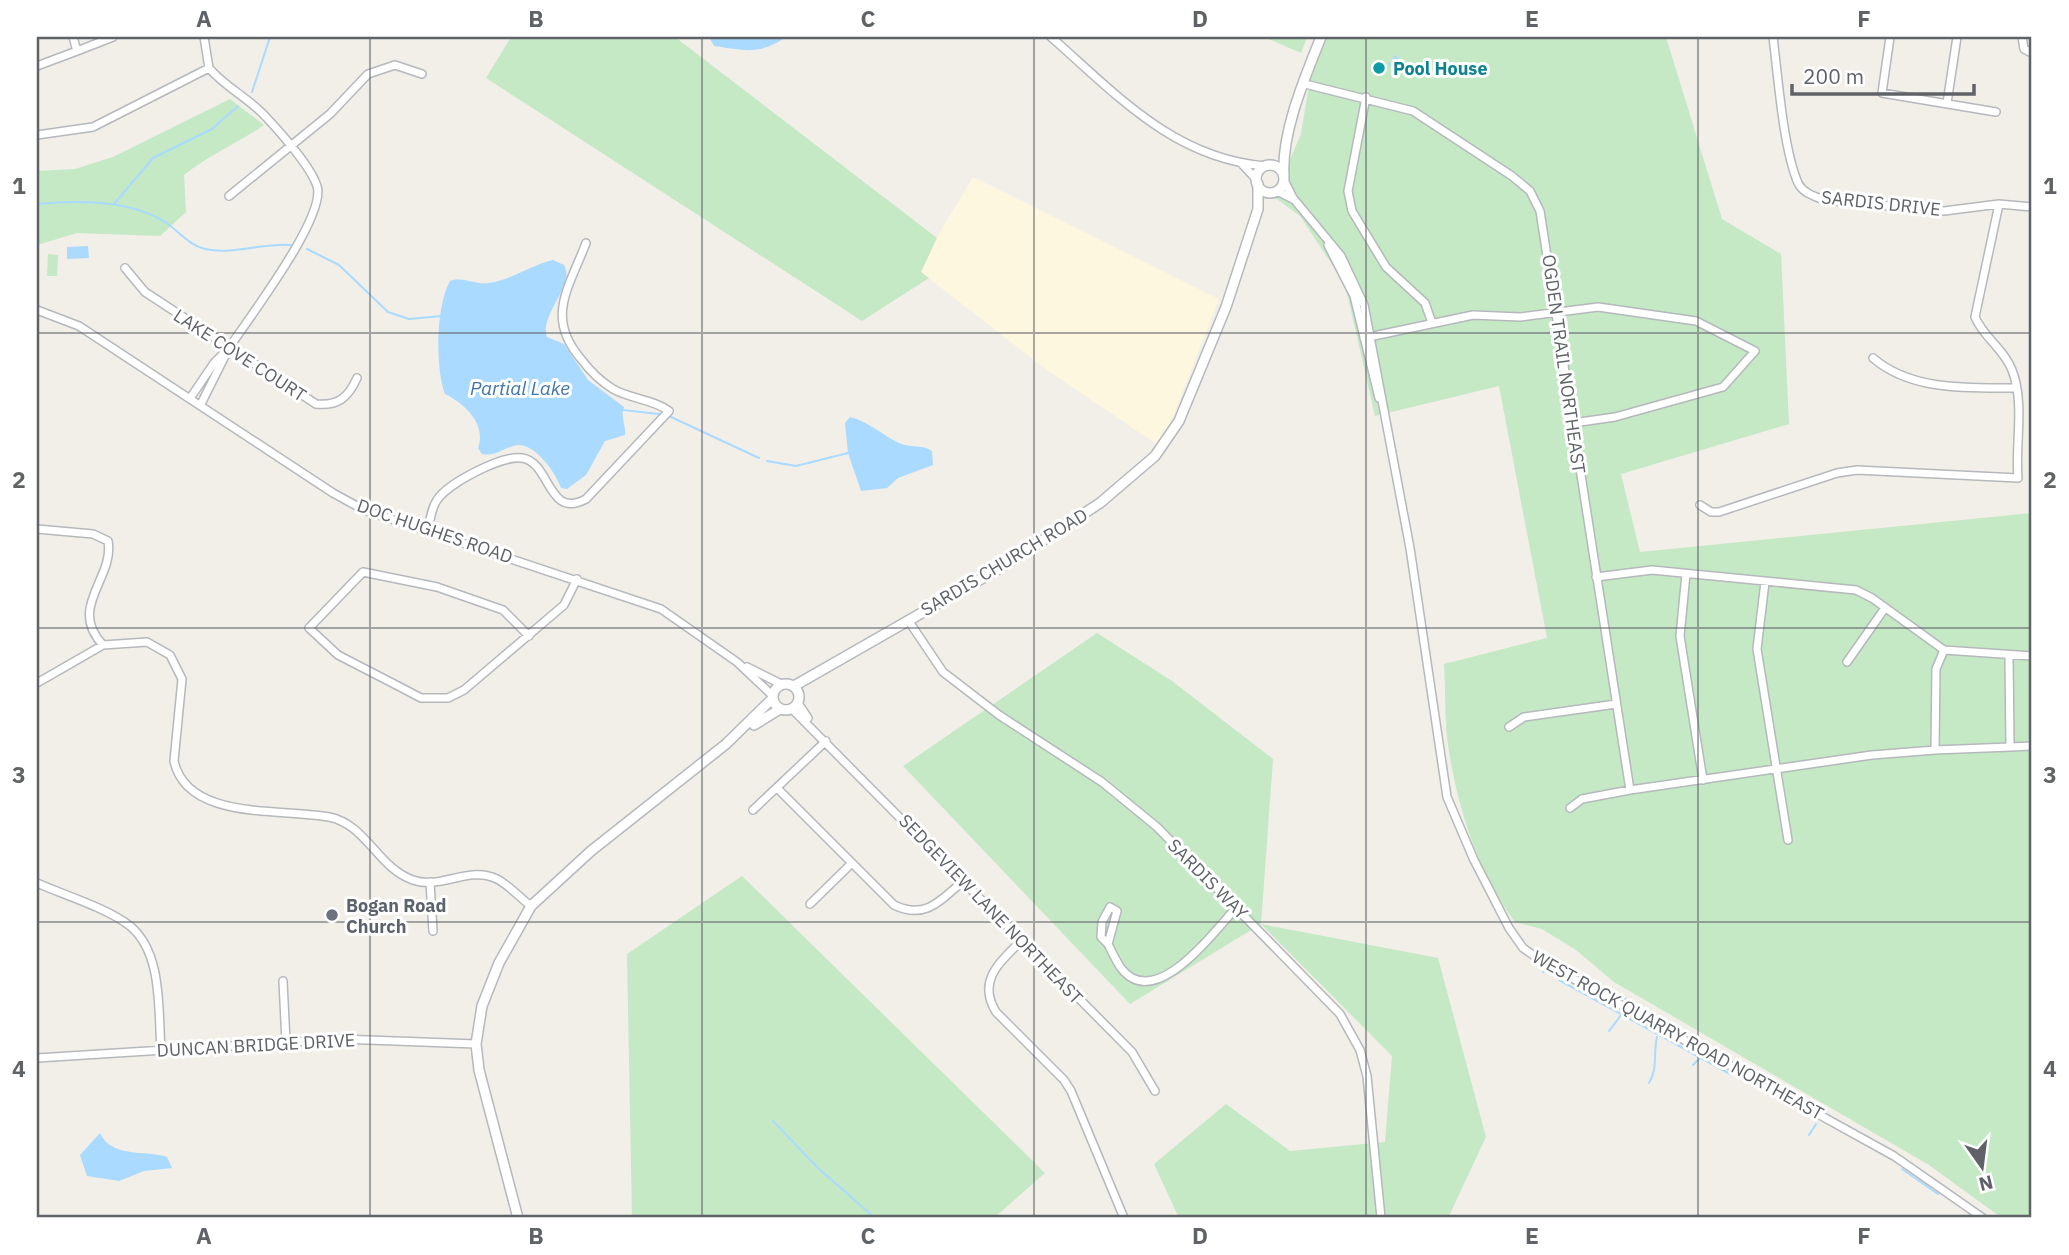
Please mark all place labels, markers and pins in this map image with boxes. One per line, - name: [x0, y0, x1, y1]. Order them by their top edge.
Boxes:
- place label: Pool House: [1393, 57, 1488, 80]
- marker: Pool House: [1371, 60, 1387, 76]
- place label: Bogan Road Church: [346, 894, 446, 938]
- marker: Bogan Road Church: [324, 907, 340, 923]

